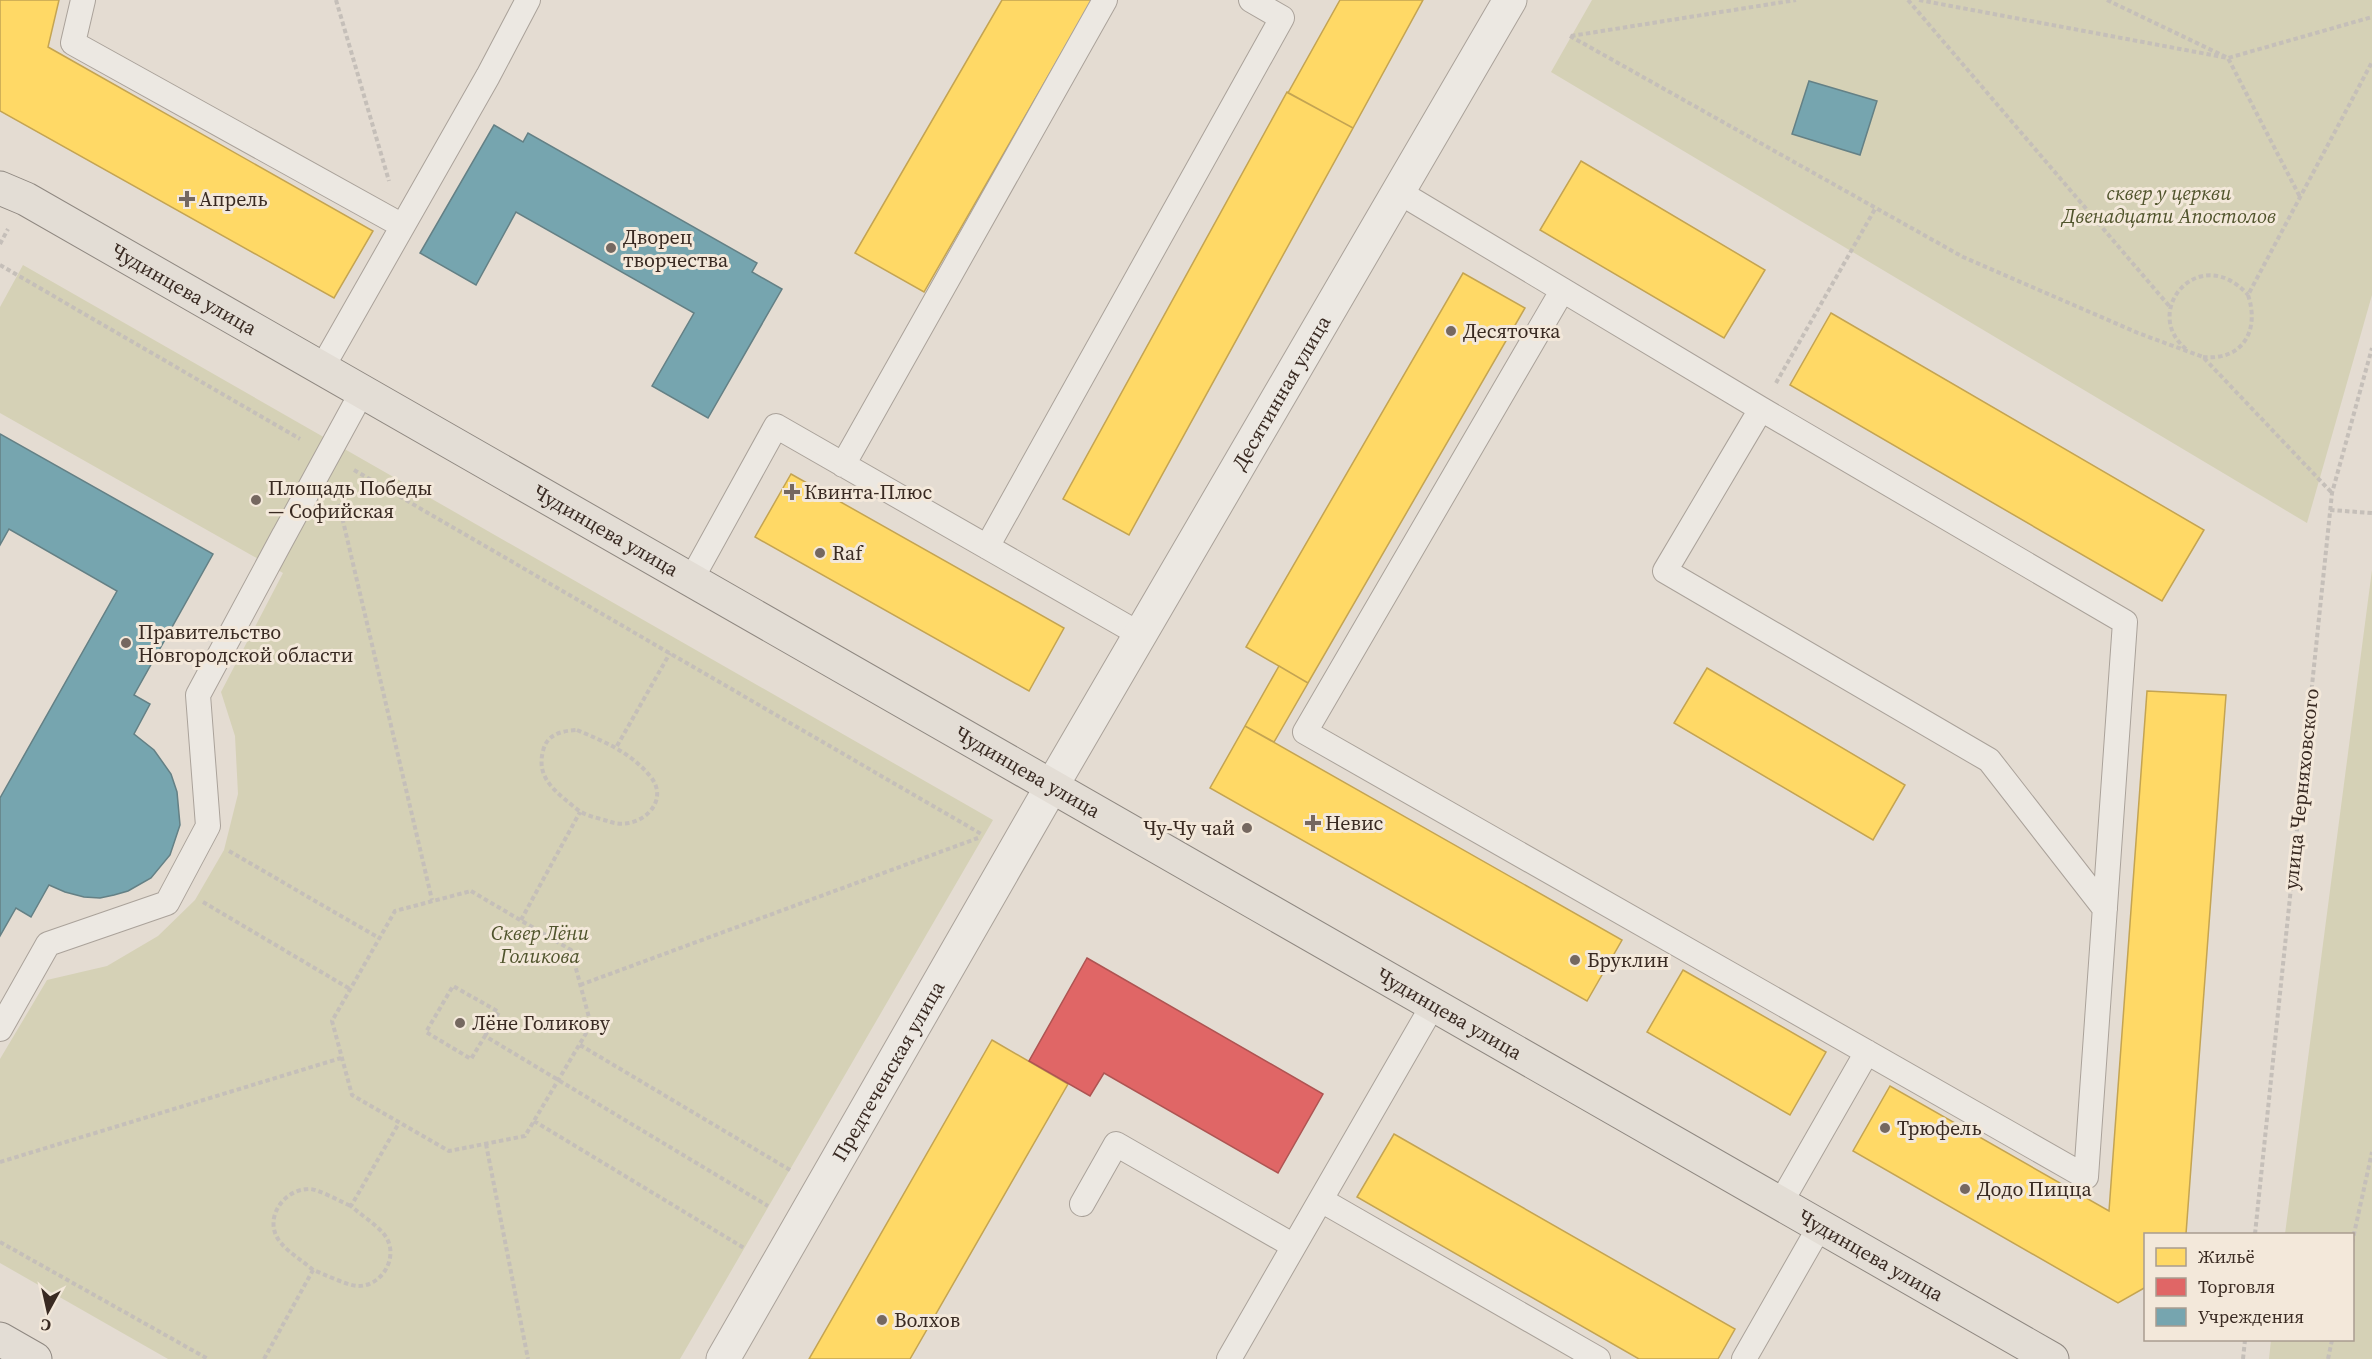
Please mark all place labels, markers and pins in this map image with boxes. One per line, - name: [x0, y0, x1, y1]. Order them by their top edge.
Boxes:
- place label: Апрель: [199, 185, 268, 213]
- marker: Апрель: [180, 192, 194, 206]
- place label: Дворец творчества: [623, 223, 729, 274]
- marker: Дворец творчества: [604, 241, 618, 255]
- place label: Десяточка: [1463, 317, 1561, 345]
- marker: Десяточка: [1444, 324, 1458, 338]
- place label: Площадь Победы — Софийская: [268, 474, 432, 525]
- place label: Квинта-Плюс: [804, 478, 933, 506]
- marker: Квинта-Плюс: [785, 485, 799, 499]
- marker: Площадь Победы — Софийская: [249, 493, 263, 507]
- place label: Raf: [832, 539, 864, 567]
- marker: Raf: [813, 546, 827, 560]
- place label: Правительство Новгородской области: [138, 618, 353, 669]
- marker: Правительство Новгородской области: [119, 636, 133, 650]
- place label: Невис: [1325, 809, 1384, 837]
- place label: Чу-Чу чай: [1143, 814, 1235, 842]
- marker: Невис: [1306, 816, 1320, 830]
- marker: Чу-Чу чай: [1240, 821, 1254, 835]
- place label: Бруклин: [1587, 946, 1669, 974]
- marker: Бруклин: [1568, 953, 1582, 967]
- place label: Лёне Голикову: [472, 1009, 611, 1037]
- marker: Лёне Голикову: [453, 1016, 467, 1030]
- place label: Трюфель: [1897, 1114, 1982, 1142]
- marker: Трюфель: [1878, 1121, 1892, 1135]
- place label: Додо Пицца: [1977, 1175, 2092, 1203]
- marker: Додо Пицца: [1958, 1182, 1972, 1196]
- place label: Волхов: [894, 1306, 960, 1334]
- marker: Волхов: [875, 1313, 889, 1327]

